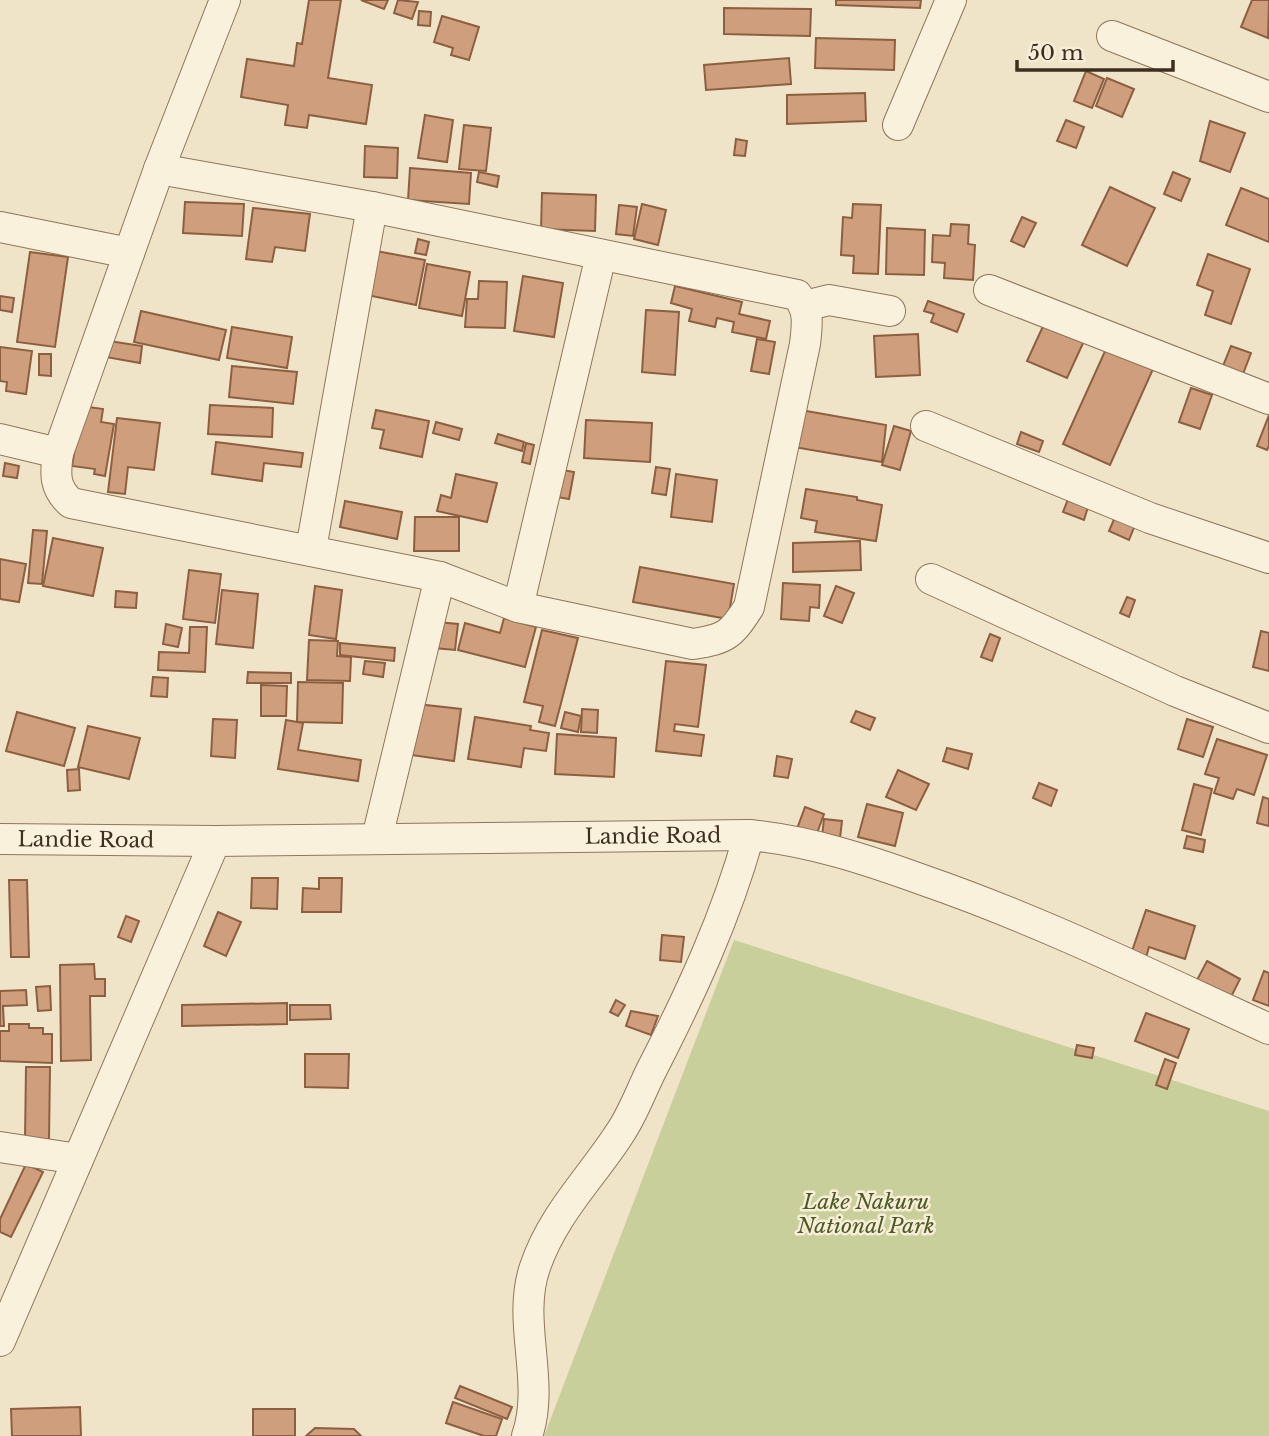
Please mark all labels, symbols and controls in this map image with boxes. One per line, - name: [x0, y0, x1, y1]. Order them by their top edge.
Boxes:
- scale bar: [1017, 28, 1173, 72]
- text: 50 m: [1028, 40, 1084, 66]
- street label: Landie Road: [584, 822, 721, 850]
- street label: Landie Road: [18, 826, 154, 853]
- park label: Lake Nakuru National Park: [796, 1189, 935, 1239]

